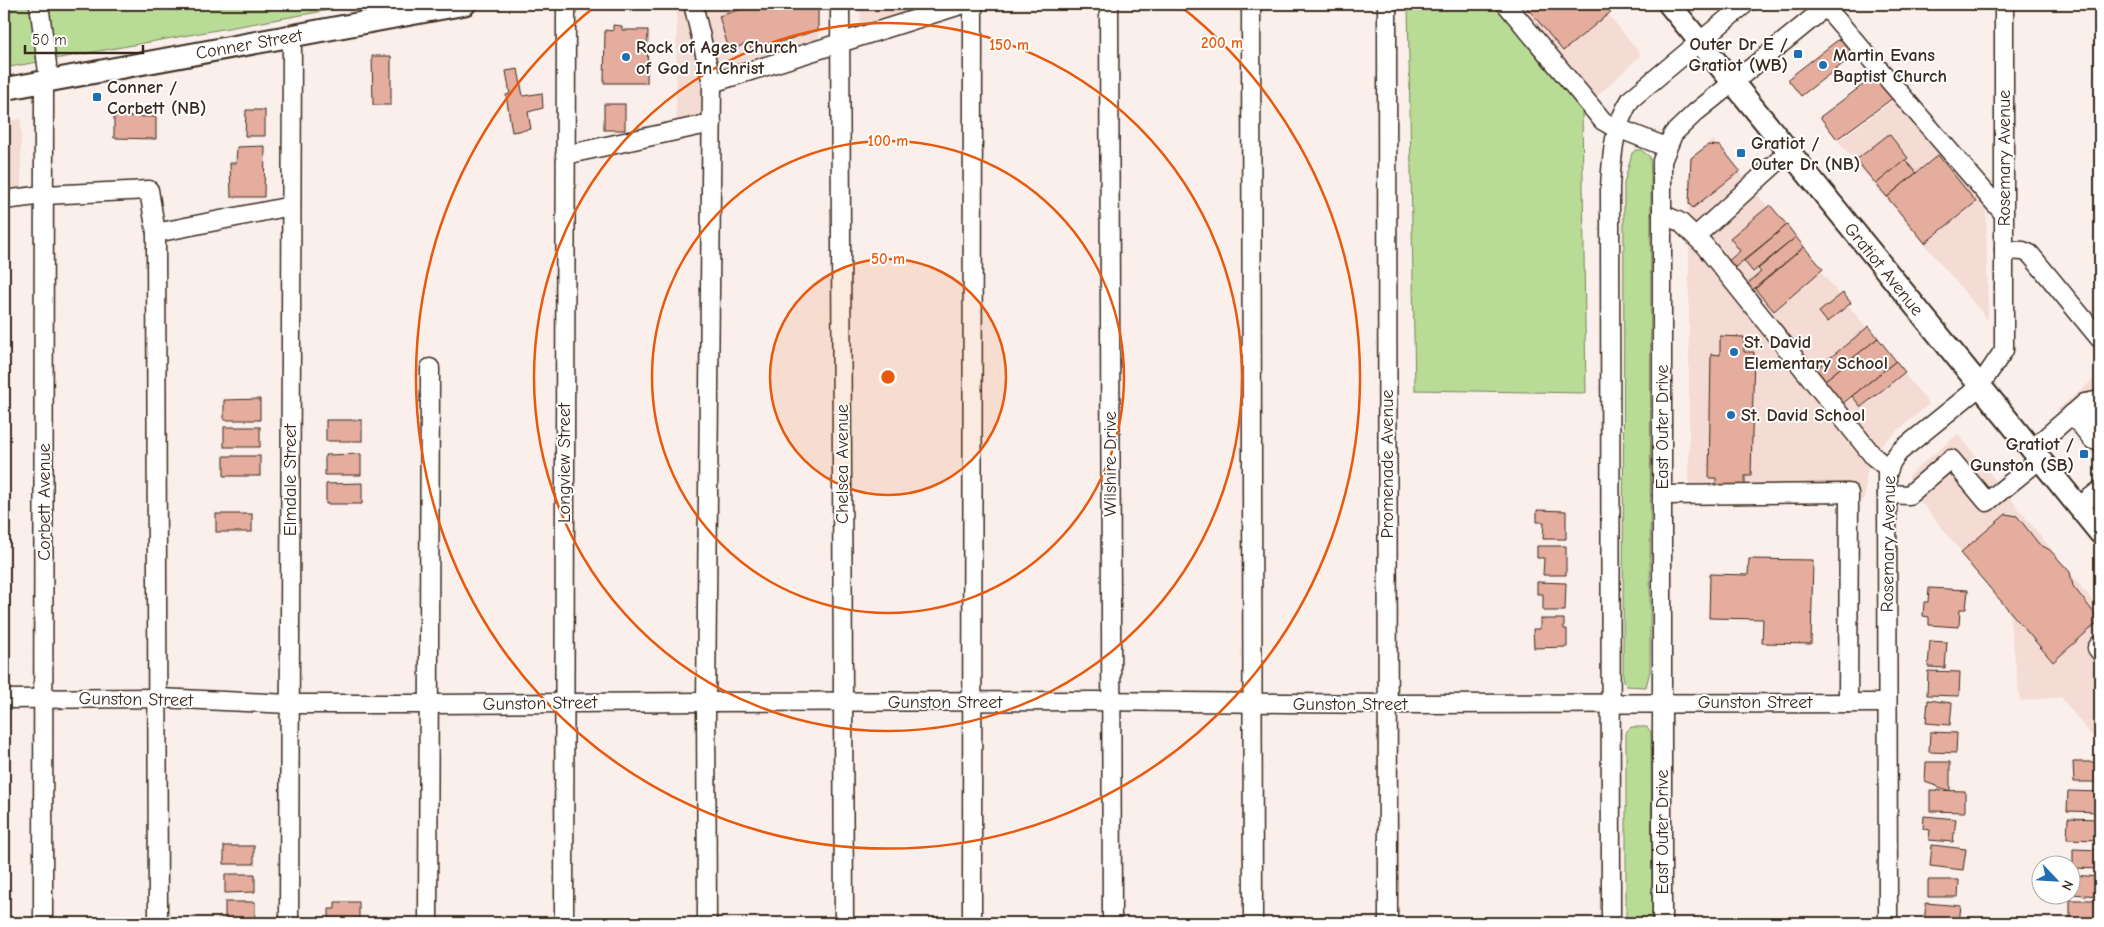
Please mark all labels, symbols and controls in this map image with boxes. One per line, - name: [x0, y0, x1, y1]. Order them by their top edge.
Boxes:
- scale bar: [25, 22, 142, 54]
- street label: Conner Street: [194, 25, 305, 64]
- text: 50 m: [32, 31, 67, 49]
- text: 200 m: [1201, 34, 1243, 52]
- place label: Outer Dr E / Gratiot (WB): [1689, 34, 1788, 76]
- text: 150 m: [989, 36, 1029, 54]
- place label: Rock of Ages Church of God In Christ: [636, 37, 798, 79]
- place label: Martin Evans Baptist Church: [1833, 45, 1947, 87]
- marker: Outer Dr E / Gratiot (WB): [1792, 48, 1804, 60]
- marker: Rock of Ages Church of God In Christ: [620, 51, 632, 63]
- marker: Martin Evans Baptist Church: [1817, 59, 1829, 71]
- place label: Conner / Corbett (NB): [107, 77, 206, 119]
- street label: Rosemary Avenue: [1994, 90, 2015, 226]
- marker: Conner / Corbett (NB): [91, 91, 103, 103]
- text: 100 m: [868, 132, 908, 150]
- place label: Gratiot / Outer Dr (NB): [1751, 133, 1860, 175]
- marker: Gratiot / Outer Dr (NB): [1735, 147, 1747, 159]
- street label: Gratiot Avenue: [1840, 219, 1928, 320]
- text: 50 m: [871, 250, 905, 268]
- place label: St. David Elementary School: [1744, 332, 1888, 374]
- marker: St. David Elementary School: [1728, 346, 1740, 358]
- street label: East Outer Drive: [1652, 364, 1673, 490]
- centre of rings: [879, 368, 897, 386]
- street label: Promenade Avenue: [1377, 390, 1398, 538]
- street label: Longview Street: [554, 402, 575, 523]
- street label: Chelsea Avenue: [832, 404, 853, 524]
- place label: St. David School: [1741, 405, 1865, 426]
- marker: St. David School: [1725, 409, 1737, 421]
- street label: Wilshire Drive: [1100, 411, 1121, 517]
- street label: Elmdale Street: [280, 423, 301, 536]
- place label: Gratiot / Gunston (SB): [1970, 434, 2074, 476]
- street label: Corbett Avenue: [34, 443, 55, 561]
- marker: Gratiot / Gunston (SB): [2078, 448, 2090, 460]
- street label: Rosemary Avenue: [1877, 476, 1900, 612]
- street label: Gunston Street: [78, 688, 194, 711]
- street label: Gunston Street: [482, 692, 598, 715]
- street label: Gunston Street: [888, 692, 1003, 713]
- street label: Gunston Street: [1698, 692, 1813, 713]
- street label: Gunston Street: [1293, 694, 1408, 715]
- street label: East Outer Drive: [1652, 769, 1673, 895]
- north arrow: [2032, 854, 2082, 904]
- text: N: [2058, 878, 2077, 893]

